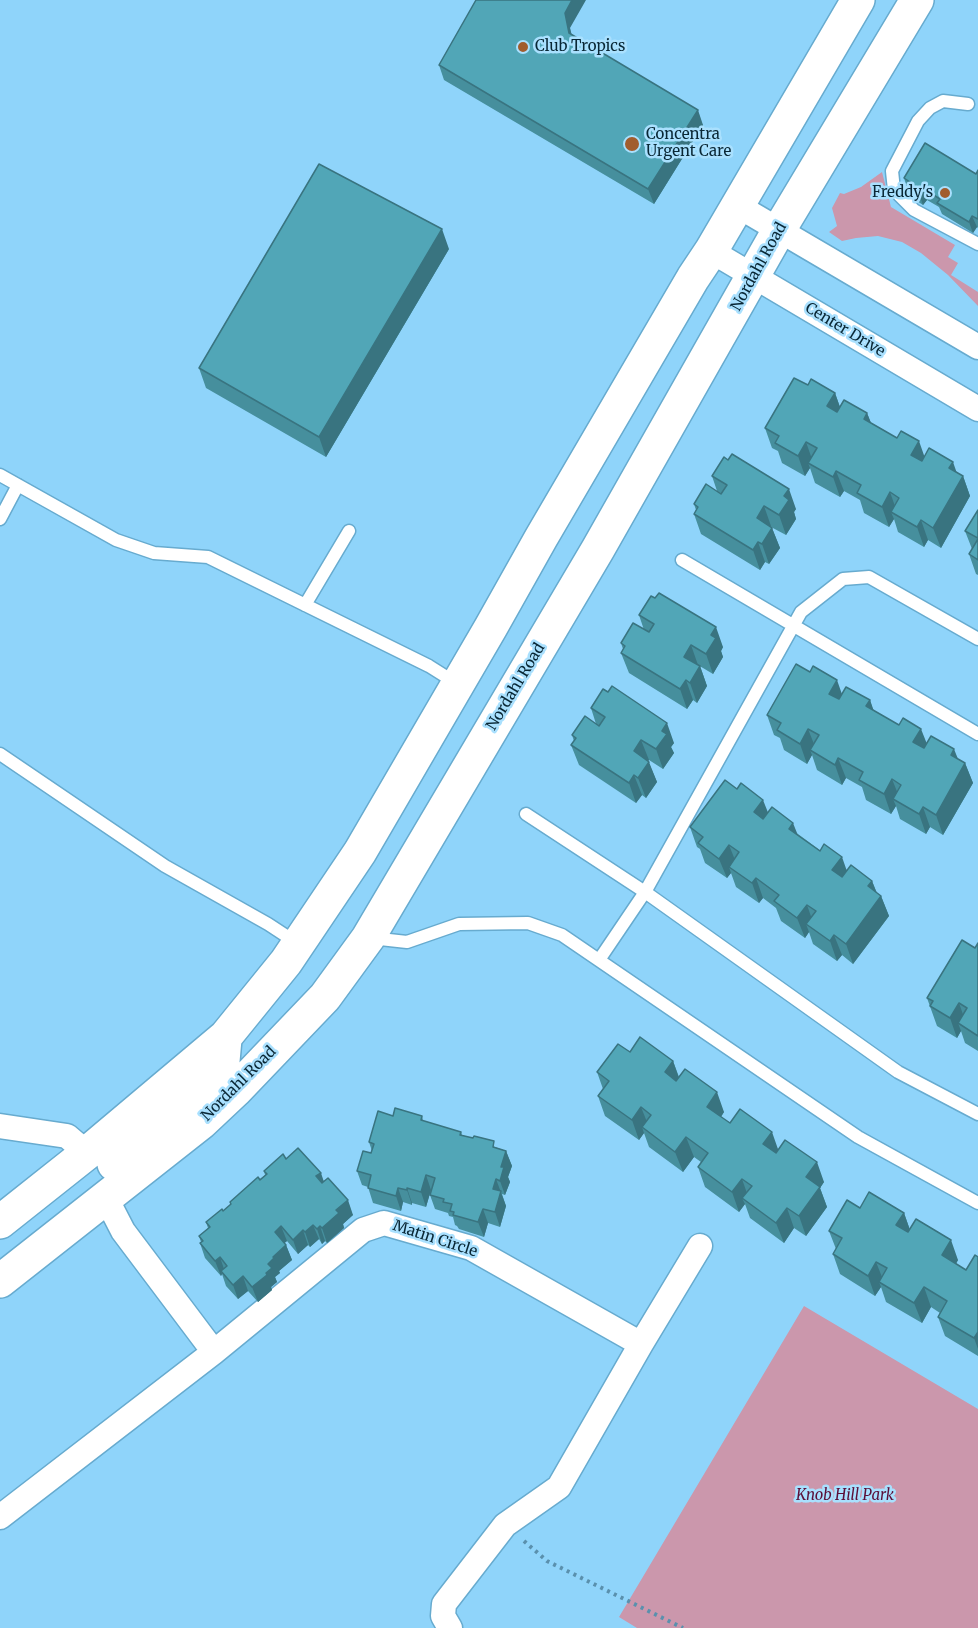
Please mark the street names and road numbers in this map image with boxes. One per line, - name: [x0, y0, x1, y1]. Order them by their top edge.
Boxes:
- street label: Nordahl Road: [727, 220, 791, 314]
- street label: Center Drive: [802, 299, 888, 361]
- street label: Nordahl Road: [483, 640, 549, 734]
- street label: Nordahl Road: [198, 1043, 280, 1125]
- street label: Matin Circle: [390, 1217, 480, 1261]

